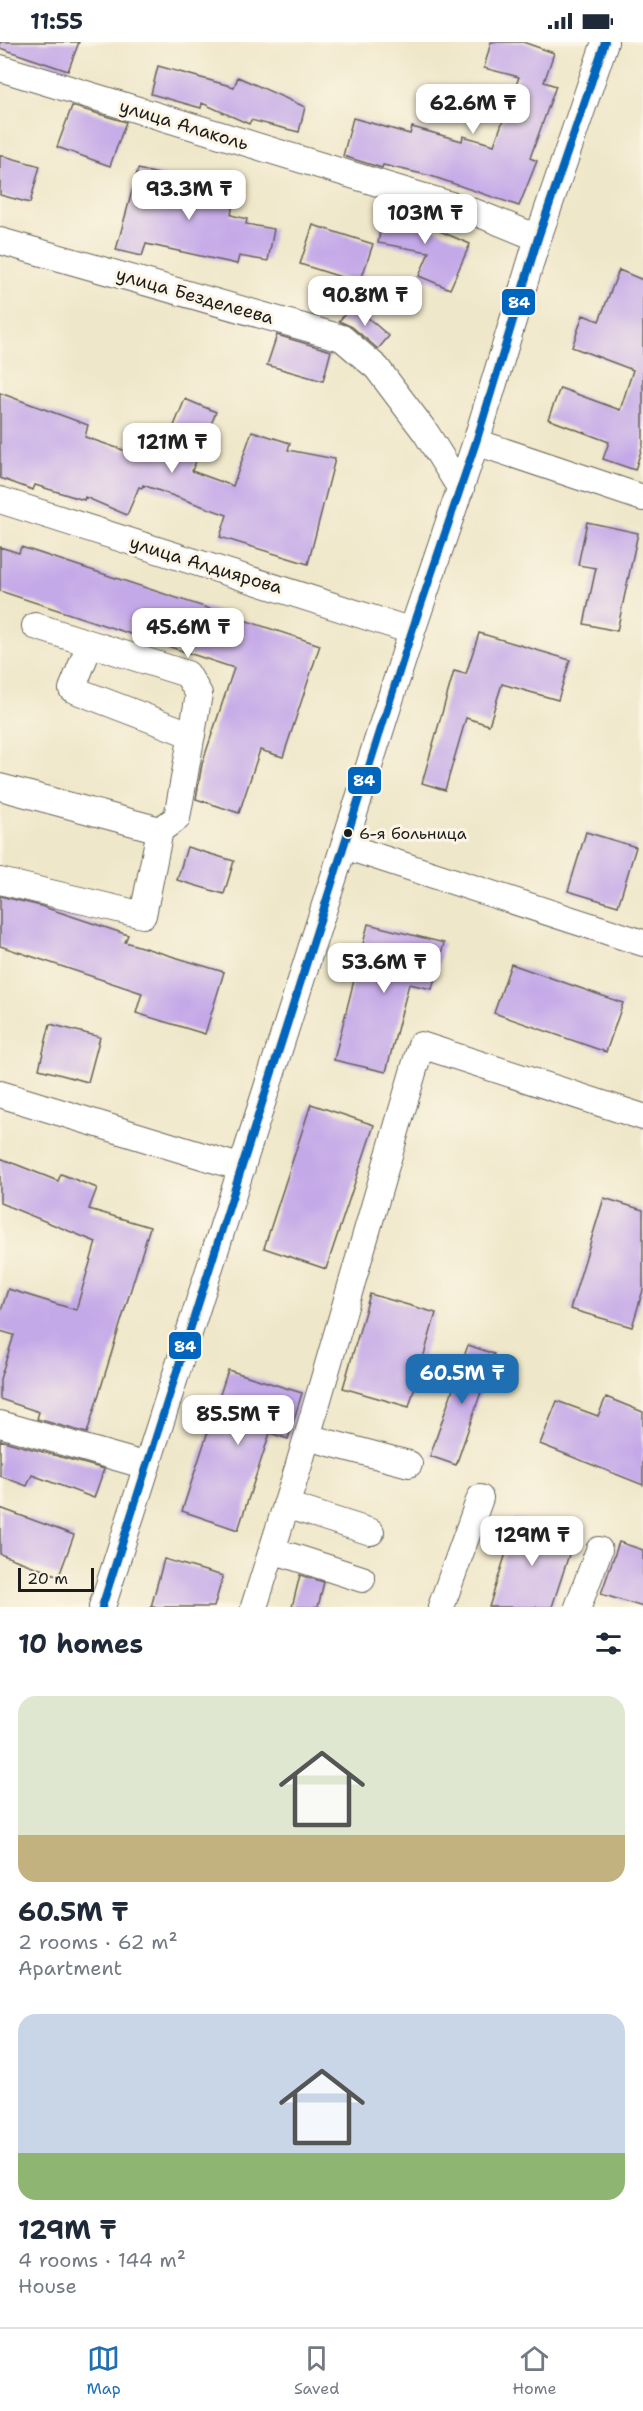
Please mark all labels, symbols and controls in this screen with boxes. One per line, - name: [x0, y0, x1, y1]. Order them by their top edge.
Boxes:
- text: 11:55: [30, 7, 83, 36]
- pin: 62.6M ₸: [418, 84, 528, 135]
- text: 62.6M ₸: [430, 90, 516, 116]
- street label: улица Алаколь: [117, 94, 251, 156]
- pin: 93.3M ₸: [134, 170, 244, 221]
- text: 93.3M ₸: [146, 176, 232, 202]
- pin: 103M ₸: [376, 194, 474, 245]
- text: 103M ₸: [387, 200, 463, 226]
- street label: улица Безделеева: [113, 262, 277, 330]
- pin: 90.8M ₸: [310, 276, 420, 327]
- text: 90.8M ₸: [322, 282, 408, 308]
- line badge: 84: [501, 288, 536, 316]
- text: 84: [508, 292, 530, 313]
- pin: 121M ₸: [123, 423, 221, 474]
- text: 121M ₸: [137, 429, 207, 455]
- street label: улица Алдиярова: [127, 530, 285, 600]
- pin: 45.6M ₸: [133, 608, 243, 659]
- text: 45.6M ₸: [146, 614, 230, 640]
- line badge: 84: [347, 766, 382, 795]
- text: 84: [353, 770, 375, 791]
- place label: 6-я больница: [359, 823, 467, 844]
- marker: 6-я больница: [342, 827, 354, 839]
- pin: 53.6M ₸: [329, 943, 439, 994]
- text: 53.6M ₸: [342, 949, 426, 975]
- line badge: 84: [168, 1331, 202, 1360]
- text: 84: [174, 1336, 196, 1357]
- pin: 60.5M ₸: [407, 1354, 517, 1405]
- text: 60.5M ₸: [420, 1360, 504, 1386]
- pin: 85.5M ₸: [183, 1395, 293, 1446]
- text: 85.5M ₸: [196, 1401, 280, 1427]
- pin: 129M ₸: [483, 1516, 581, 1567]
- text: 129M ₸: [494, 1522, 570, 1548]
- scale bar: [18, 1565, 94, 1592]
- text: 20 m: [27, 1568, 68, 1589]
- text: 10 homes: [18, 1626, 143, 1661]
- icon: filters: [592, 1627, 625, 1660]
- icon: home: [268, 1735, 376, 1843]
- text: 60.5M ₸: [18, 1894, 128, 1929]
- text: 2 rooms · 62 m²: [18, 1929, 178, 1955]
- text: Apartment: [18, 1955, 122, 1981]
- icon: home: [268, 2053, 376, 2161]
- text: 129M ₸: [18, 2212, 116, 2247]
- text: 4 rooms · 144 m²: [18, 2247, 186, 2273]
- text: House: [18, 2273, 77, 2299]
- tab: Map: [87, 2342, 121, 2399]
- tab: Saved: [294, 2342, 339, 2399]
- tab: Home: [512, 2342, 556, 2399]

